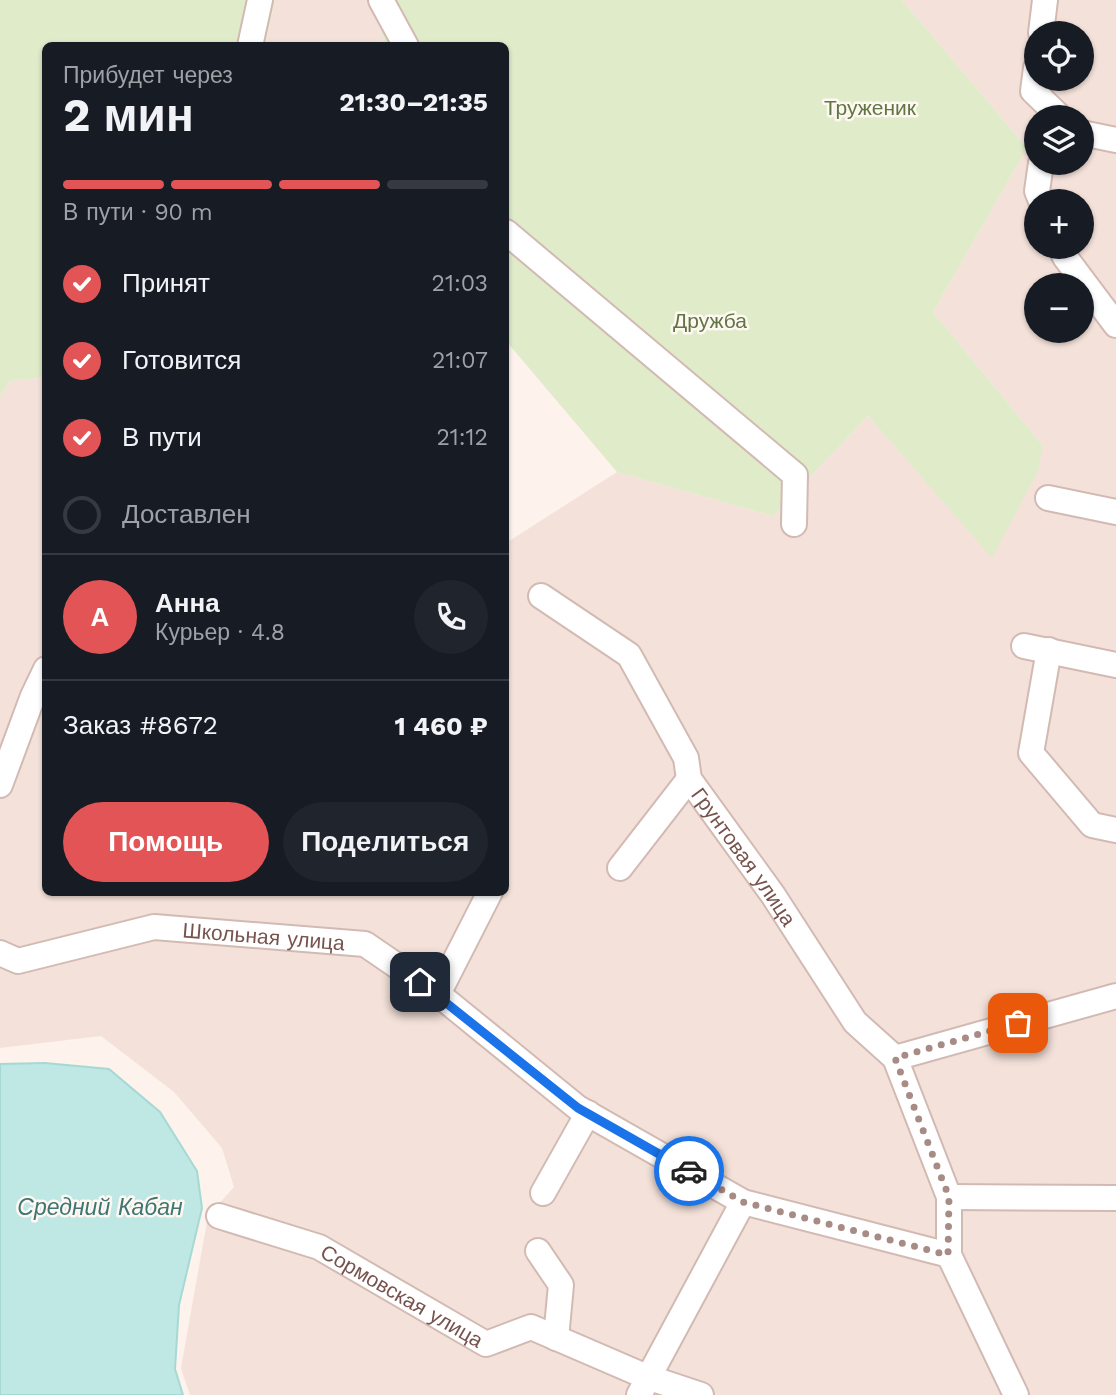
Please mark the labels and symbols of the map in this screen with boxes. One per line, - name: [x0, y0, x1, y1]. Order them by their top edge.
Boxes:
- park label: Труженик: [824, 95, 917, 120]
- park label: Дружба: [673, 308, 747, 333]
- street label: Грунтовая улица: [687, 782, 802, 930]
- street label: Школьная улица: [182, 917, 346, 955]
- pin: [390, 952, 450, 1012]
- pin: [988, 993, 1048, 1053]
- courier: [654, 1136, 724, 1206]
- water label: Средний Кабан: [17, 1194, 183, 1221]
- street label: Сормовская улица: [317, 1238, 488, 1352]

